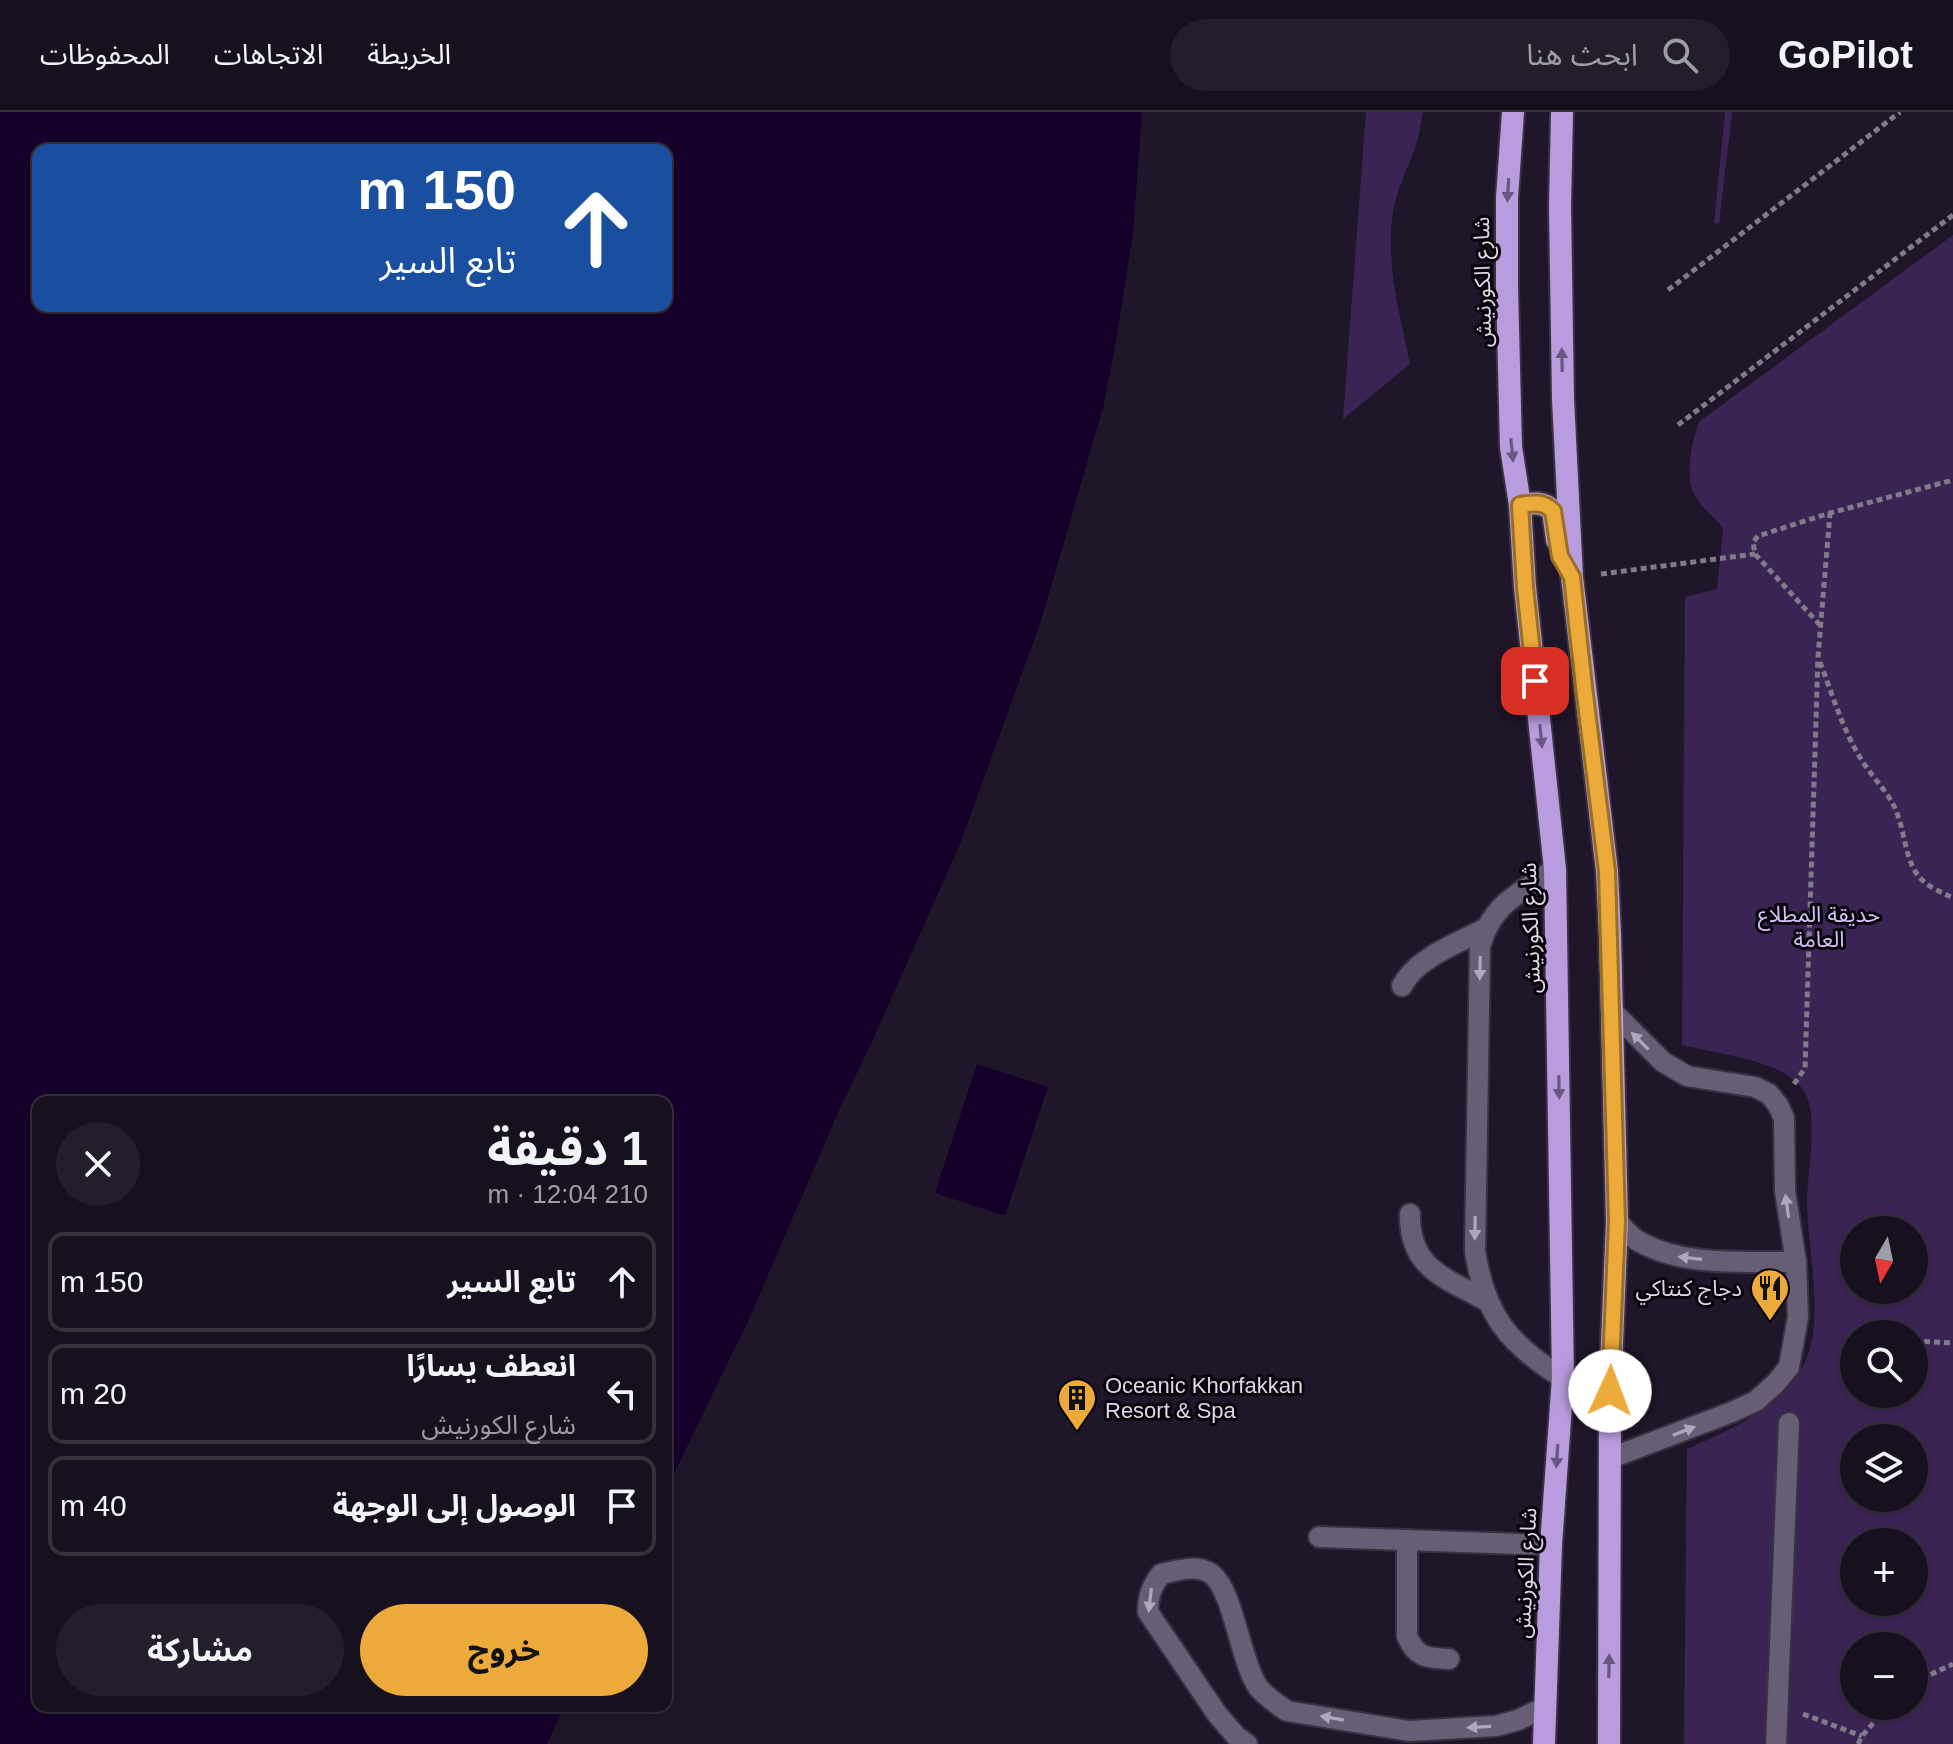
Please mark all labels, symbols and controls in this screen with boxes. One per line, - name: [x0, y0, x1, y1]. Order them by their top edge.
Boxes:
- search box: [1170, 19, 1730, 91]
- icon: search: [1658, 33, 1702, 77]
- text: GoPilot: [1778, 34, 1913, 76]
- text: ابحث هنا: [1526, 38, 1638, 71]
- text: المحفوظات: [40, 39, 170, 70]
- text: الاتجاهات: [214, 39, 323, 70]
- text: الخريطة: [367, 39, 451, 70]
- text: 150 m: [357, 158, 516, 221]
- icon: ahead: [544, 176, 648, 280]
- one-way arrow: [1501, 178, 1514, 203]
- street label: شارع الكورنيش: [1469, 216, 1500, 348]
- text: تابع السير: [380, 240, 516, 281]
- one-way arrow: [1556, 347, 1568, 372]
- one-way arrow: [1506, 438, 1519, 463]
- pin: [1501, 647, 1569, 715]
- icon: arrive: [1513, 659, 1557, 703]
- one-way arrow: [1535, 724, 1548, 749]
- street label: شارع الكورنيش: [1516, 862, 1549, 994]
- park label: حديقة المطلاع العامة: [1758, 902, 1880, 952]
- one-way arrow: [1474, 956, 1486, 981]
- one-way arrow: [1632, 1032, 1650, 1051]
- one-way arrow: [1553, 1075, 1565, 1100]
- button: close: [56, 1122, 140, 1206]
- text: 1 دقيقة: [487, 1122, 648, 1175]
- text: 210 m · 12:04: [488, 1179, 648, 1209]
- one-way arrow: [1780, 1193, 1793, 1218]
- one-way arrow: [1469, 1216, 1482, 1241]
- north arrow: [1840, 1216, 1928, 1304]
- map controls: [1840, 1216, 1928, 1720]
- one-way arrow: [1678, 1251, 1703, 1264]
- icon: ahead: [600, 1260, 644, 1304]
- text: 150 m: [60, 1265, 143, 1298]
- text: تابع السير: [447, 1265, 576, 1298]
- restaurant icon: دجاج كنتاكي: [1749, 1267, 1791, 1322]
- place label: دجاج كنتاكي: [1636, 1276, 1742, 1305]
- button: search: [1840, 1320, 1928, 1408]
- text: انعطف يسارًا: [407, 1349, 576, 1382]
- position arrow: [1568, 1349, 1652, 1433]
- icon: left: [600, 1372, 644, 1416]
- place label: Oceanic Khorfakkan Resort & Spa: [1105, 1373, 1303, 1423]
- text: 20 m: [60, 1377, 127, 1410]
- building icon: Oceanic Khorfakkan Resort & Spa: [1056, 1377, 1098, 1432]
- text: شارع الكورنيش: [421, 1410, 576, 1440]
- one-way arrow: [1672, 1424, 1696, 1437]
- button: layers: [1840, 1424, 1928, 1512]
- one-way arrow: [1550, 1444, 1563, 1469]
- icon: arrive: [600, 1484, 644, 1528]
- text: 40 m: [60, 1489, 127, 1522]
- text: الوصول إلى الوجهة: [333, 1489, 576, 1522]
- street label: شارع الكورنيش: [1510, 1507, 1545, 1639]
- button: +: [1840, 1528, 1928, 1616]
- one-way arrow: [1144, 1588, 1157, 1613]
- button: مشاركة: [56, 1604, 344, 1696]
- button: خروج: [360, 1604, 648, 1696]
- button: −: [1840, 1632, 1928, 1720]
- one-way arrow: [1603, 1653, 1615, 1678]
- one-way arrow: [1319, 1711, 1344, 1724]
- one-way arrow: [1466, 1721, 1491, 1734]

